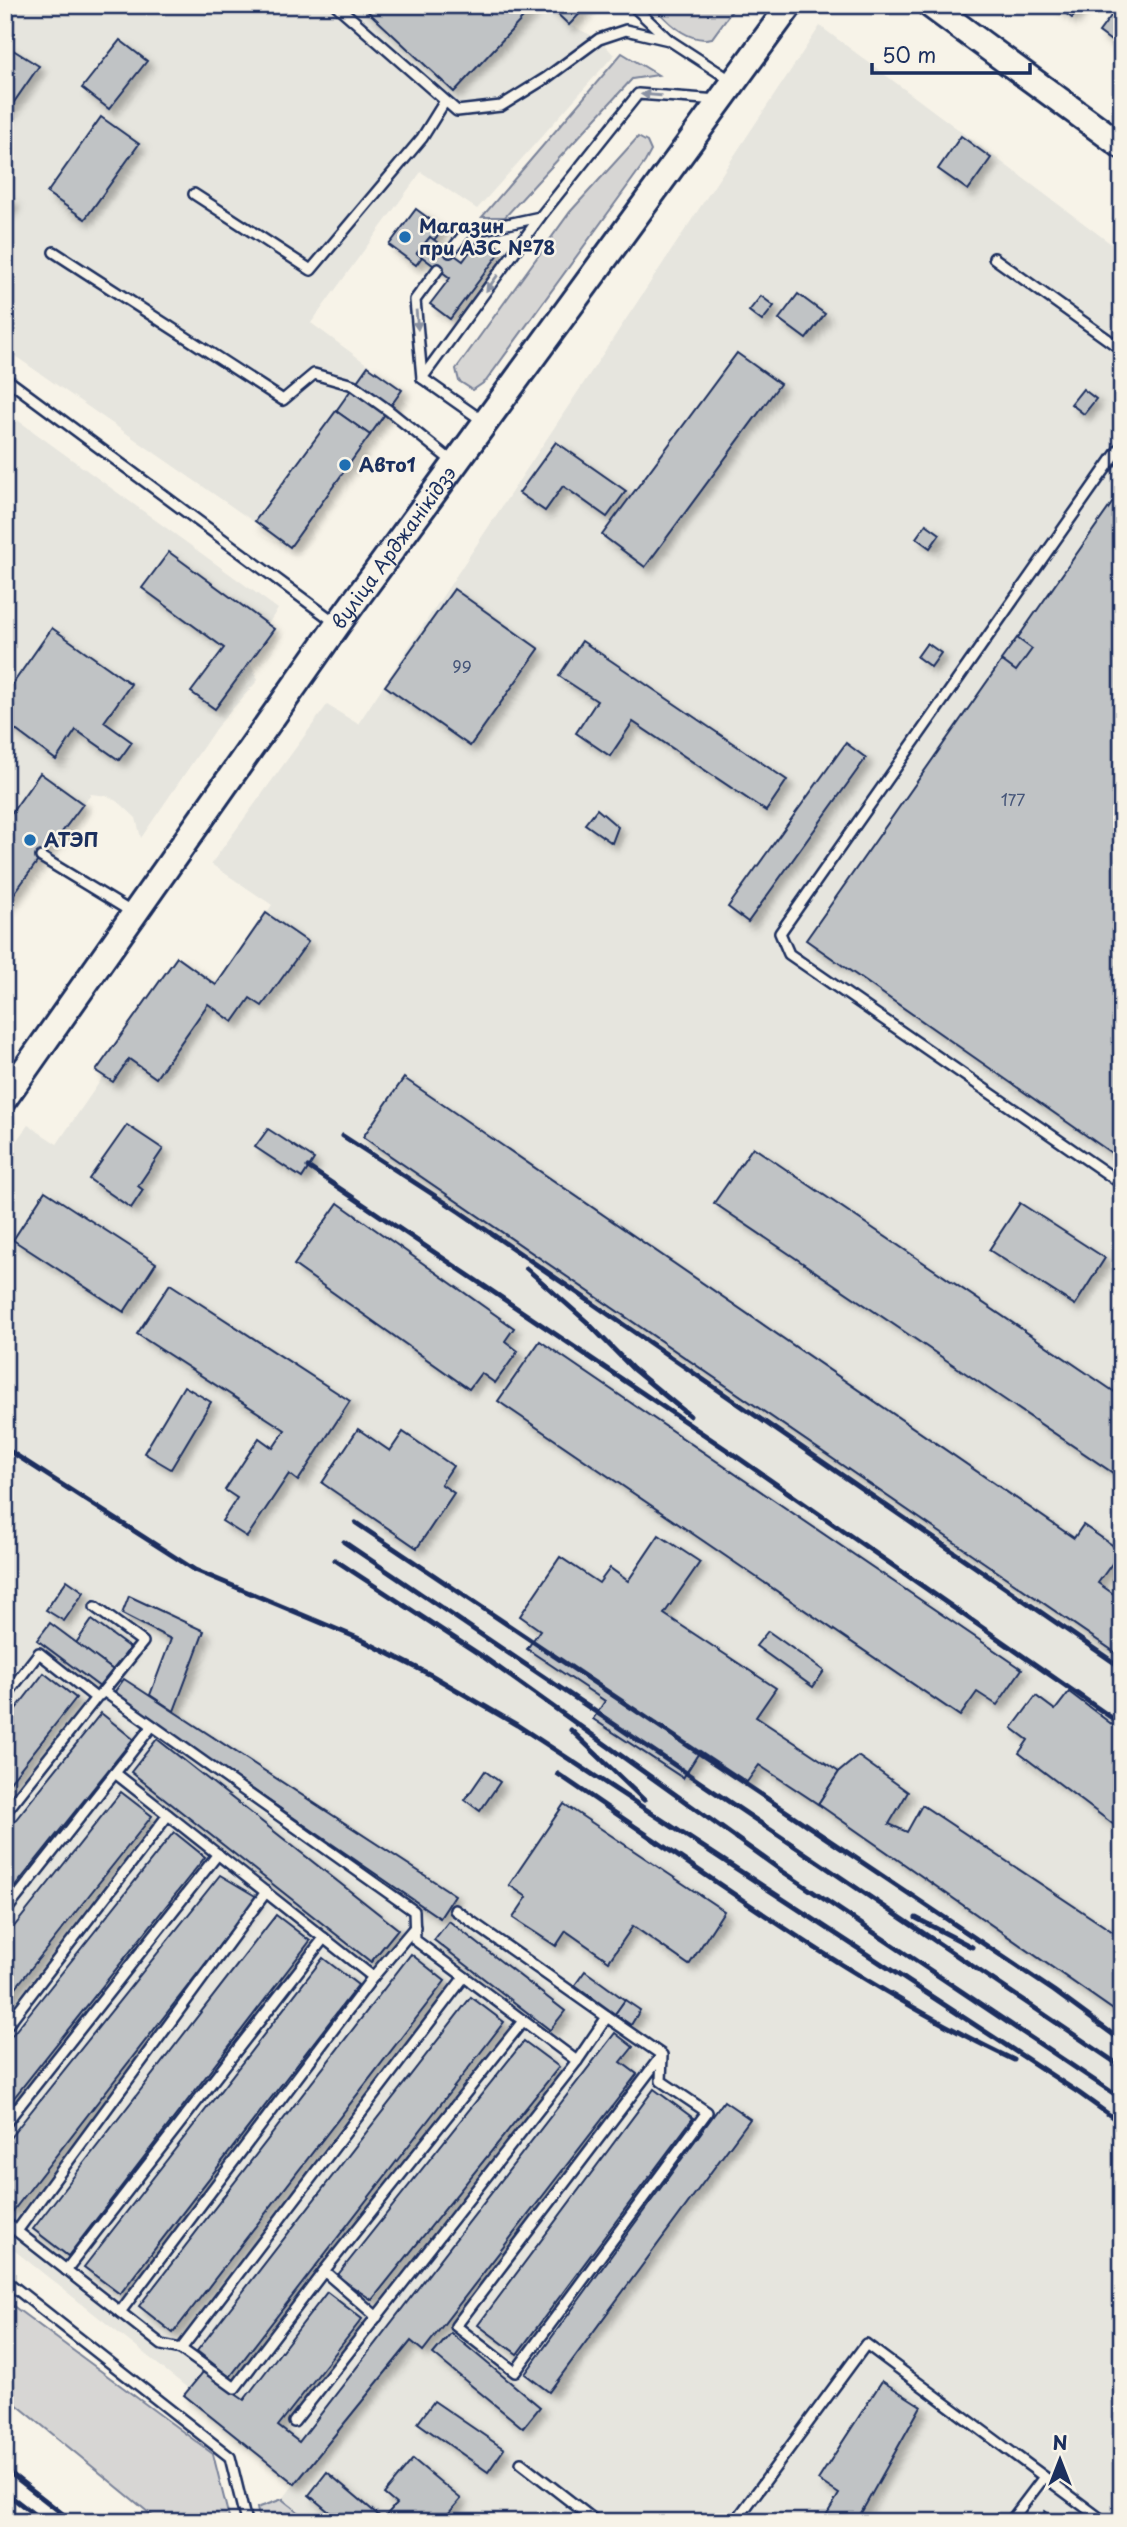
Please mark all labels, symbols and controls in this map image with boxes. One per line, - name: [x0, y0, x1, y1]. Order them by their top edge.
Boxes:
- scale bar: [872, 32, 1029, 76]
- text: 50 m: [882, 38, 936, 70]
- one-way arrow: [640, 89, 662, 100]
- place label: Магазин при АЗС №78: [419, 211, 555, 261]
- marker: Магазин при АЗС №78: [397, 229, 413, 245]
- one-way arrow: [485, 273, 499, 292]
- one-way arrow: [412, 309, 423, 331]
- place label: Авто1: [359, 450, 416, 478]
- marker: Авто1: [337, 457, 353, 473]
- street label: вуліца Арджанікідзэ: [324, 460, 462, 634]
- house number: 99: [452, 654, 472, 678]
- house number: 177: [1001, 787, 1025, 811]
- place label: АТЭП: [44, 825, 99, 853]
- marker: АТЭП: [22, 832, 38, 848]
- north arrow: [1026, 2426, 1096, 2496]
- text: N: [1052, 2428, 1068, 2456]

